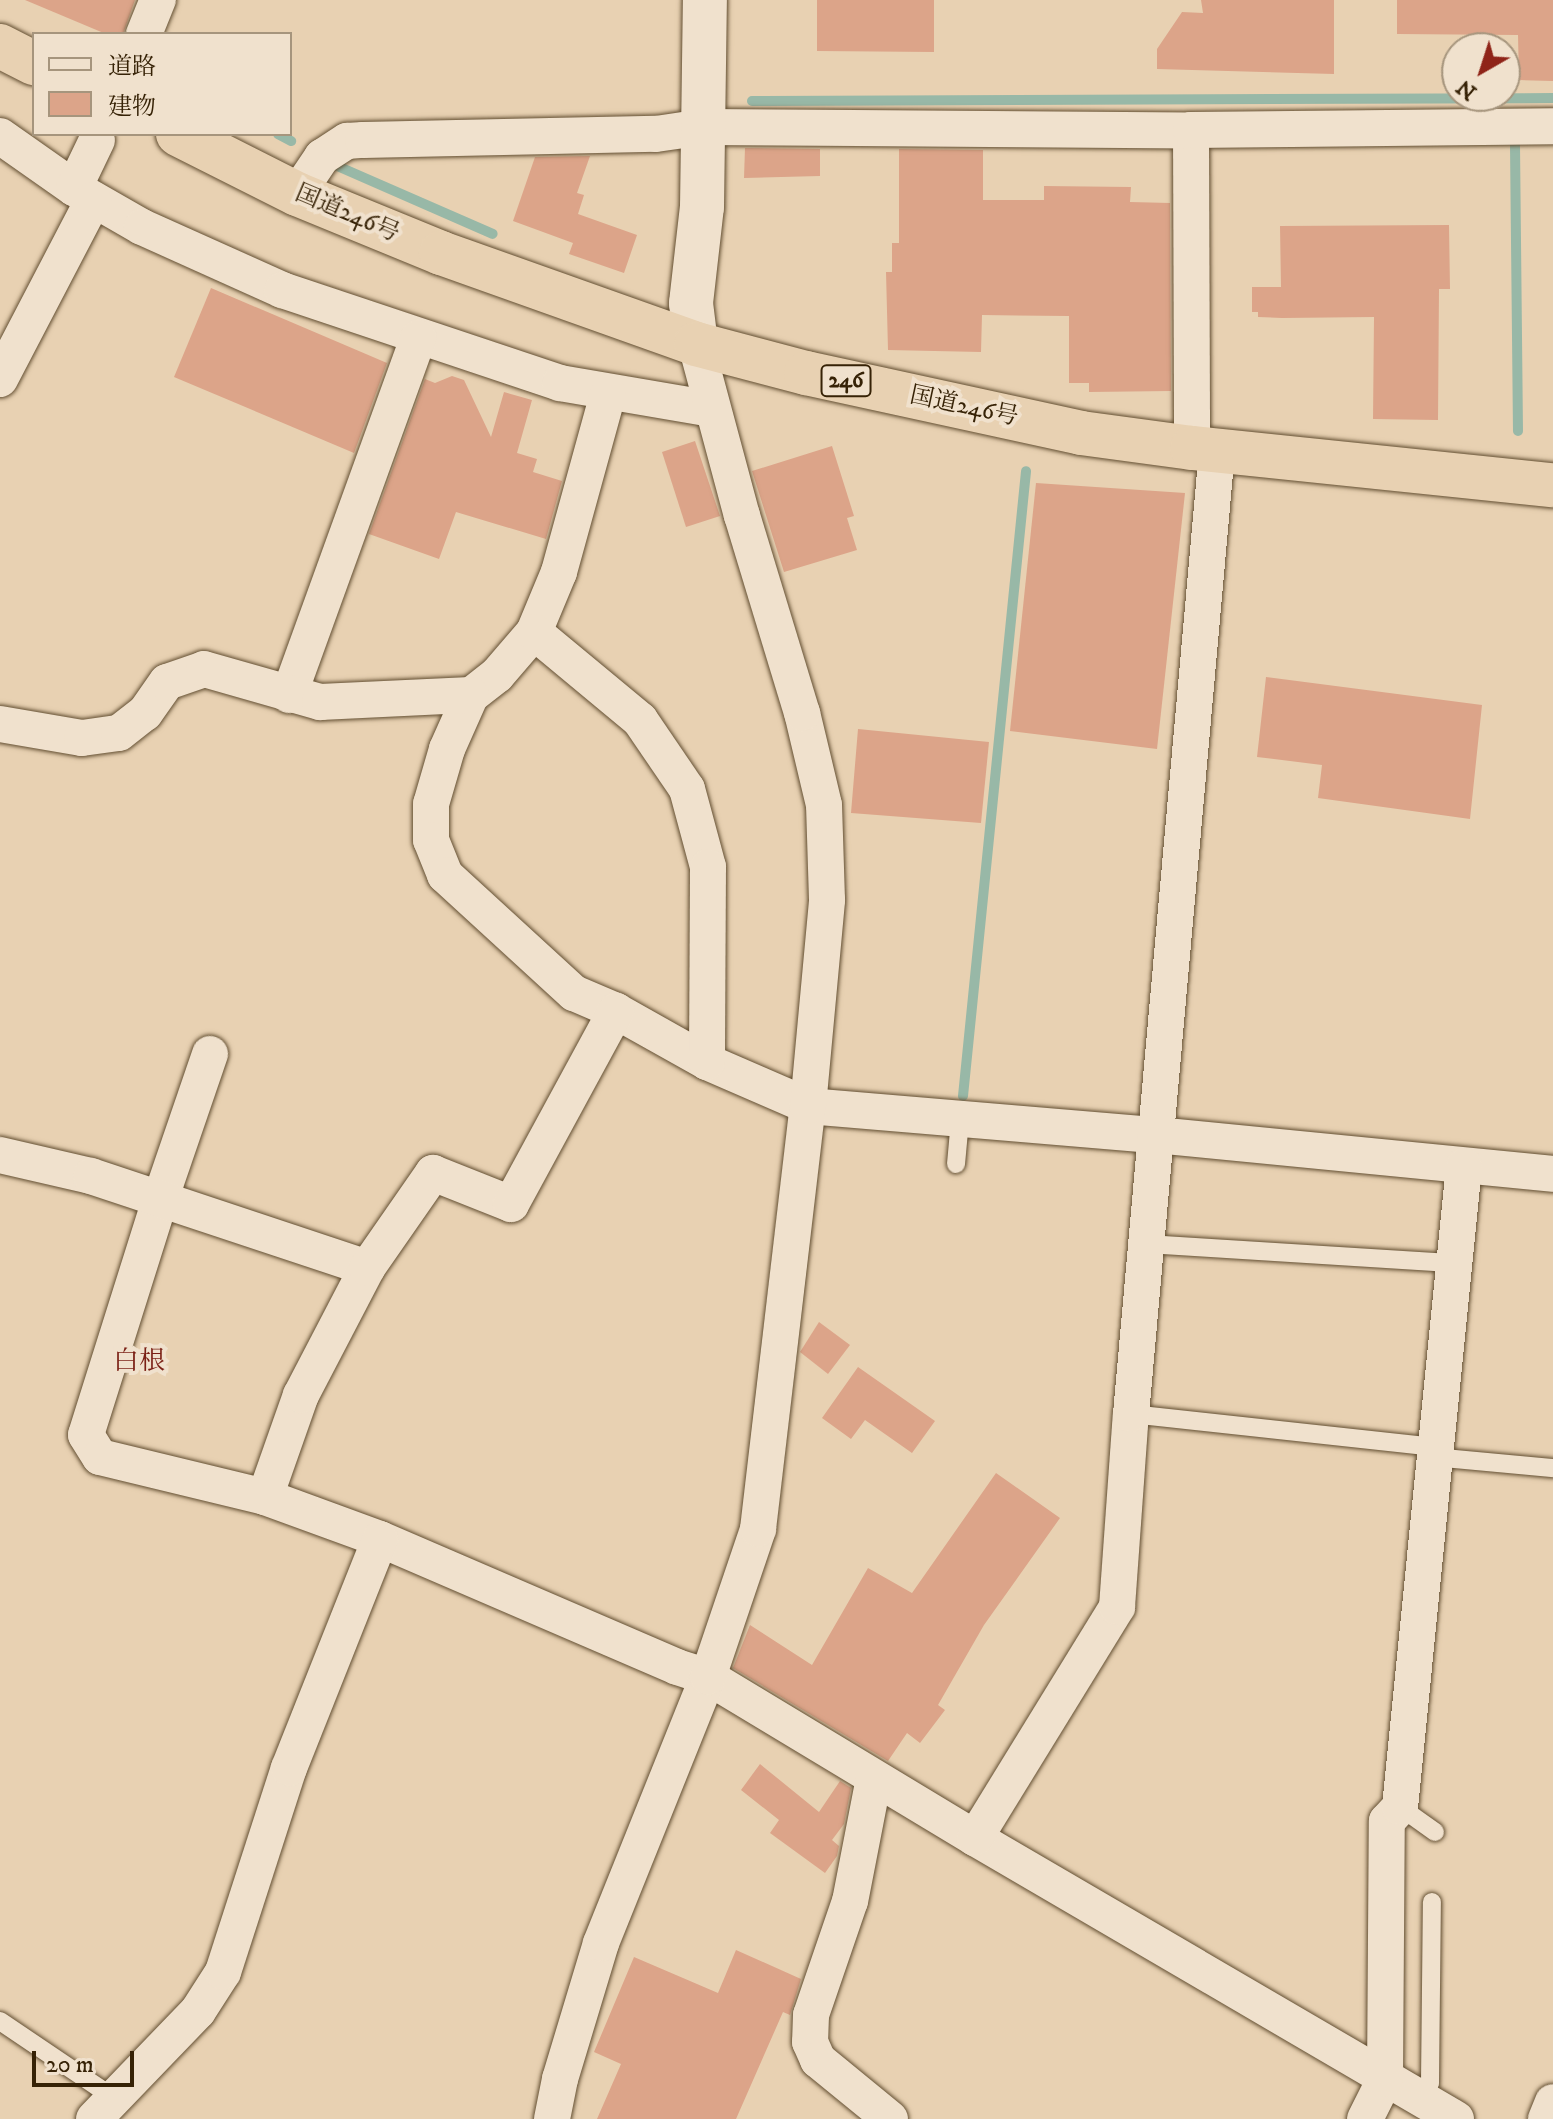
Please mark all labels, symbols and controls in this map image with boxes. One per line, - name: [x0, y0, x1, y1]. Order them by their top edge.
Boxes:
- legend: [32, 32, 292, 136]
- north arrow: [1441, 32, 1521, 112]
- text: 道路: [108, 52, 156, 82]
- text: N: [1451, 73, 1482, 106]
- text: 建物: [108, 92, 156, 122]
- street label: 国道246号: [291, 179, 403, 249]
- road number: 246: [820, 363, 872, 399]
- street label: 国道246号: [907, 381, 1021, 433]
- district label: 白根: [113, 1346, 165, 1378]
- scale bar: [36, 2035, 138, 2085]
- text: 20 m: [46, 2050, 94, 2080]

